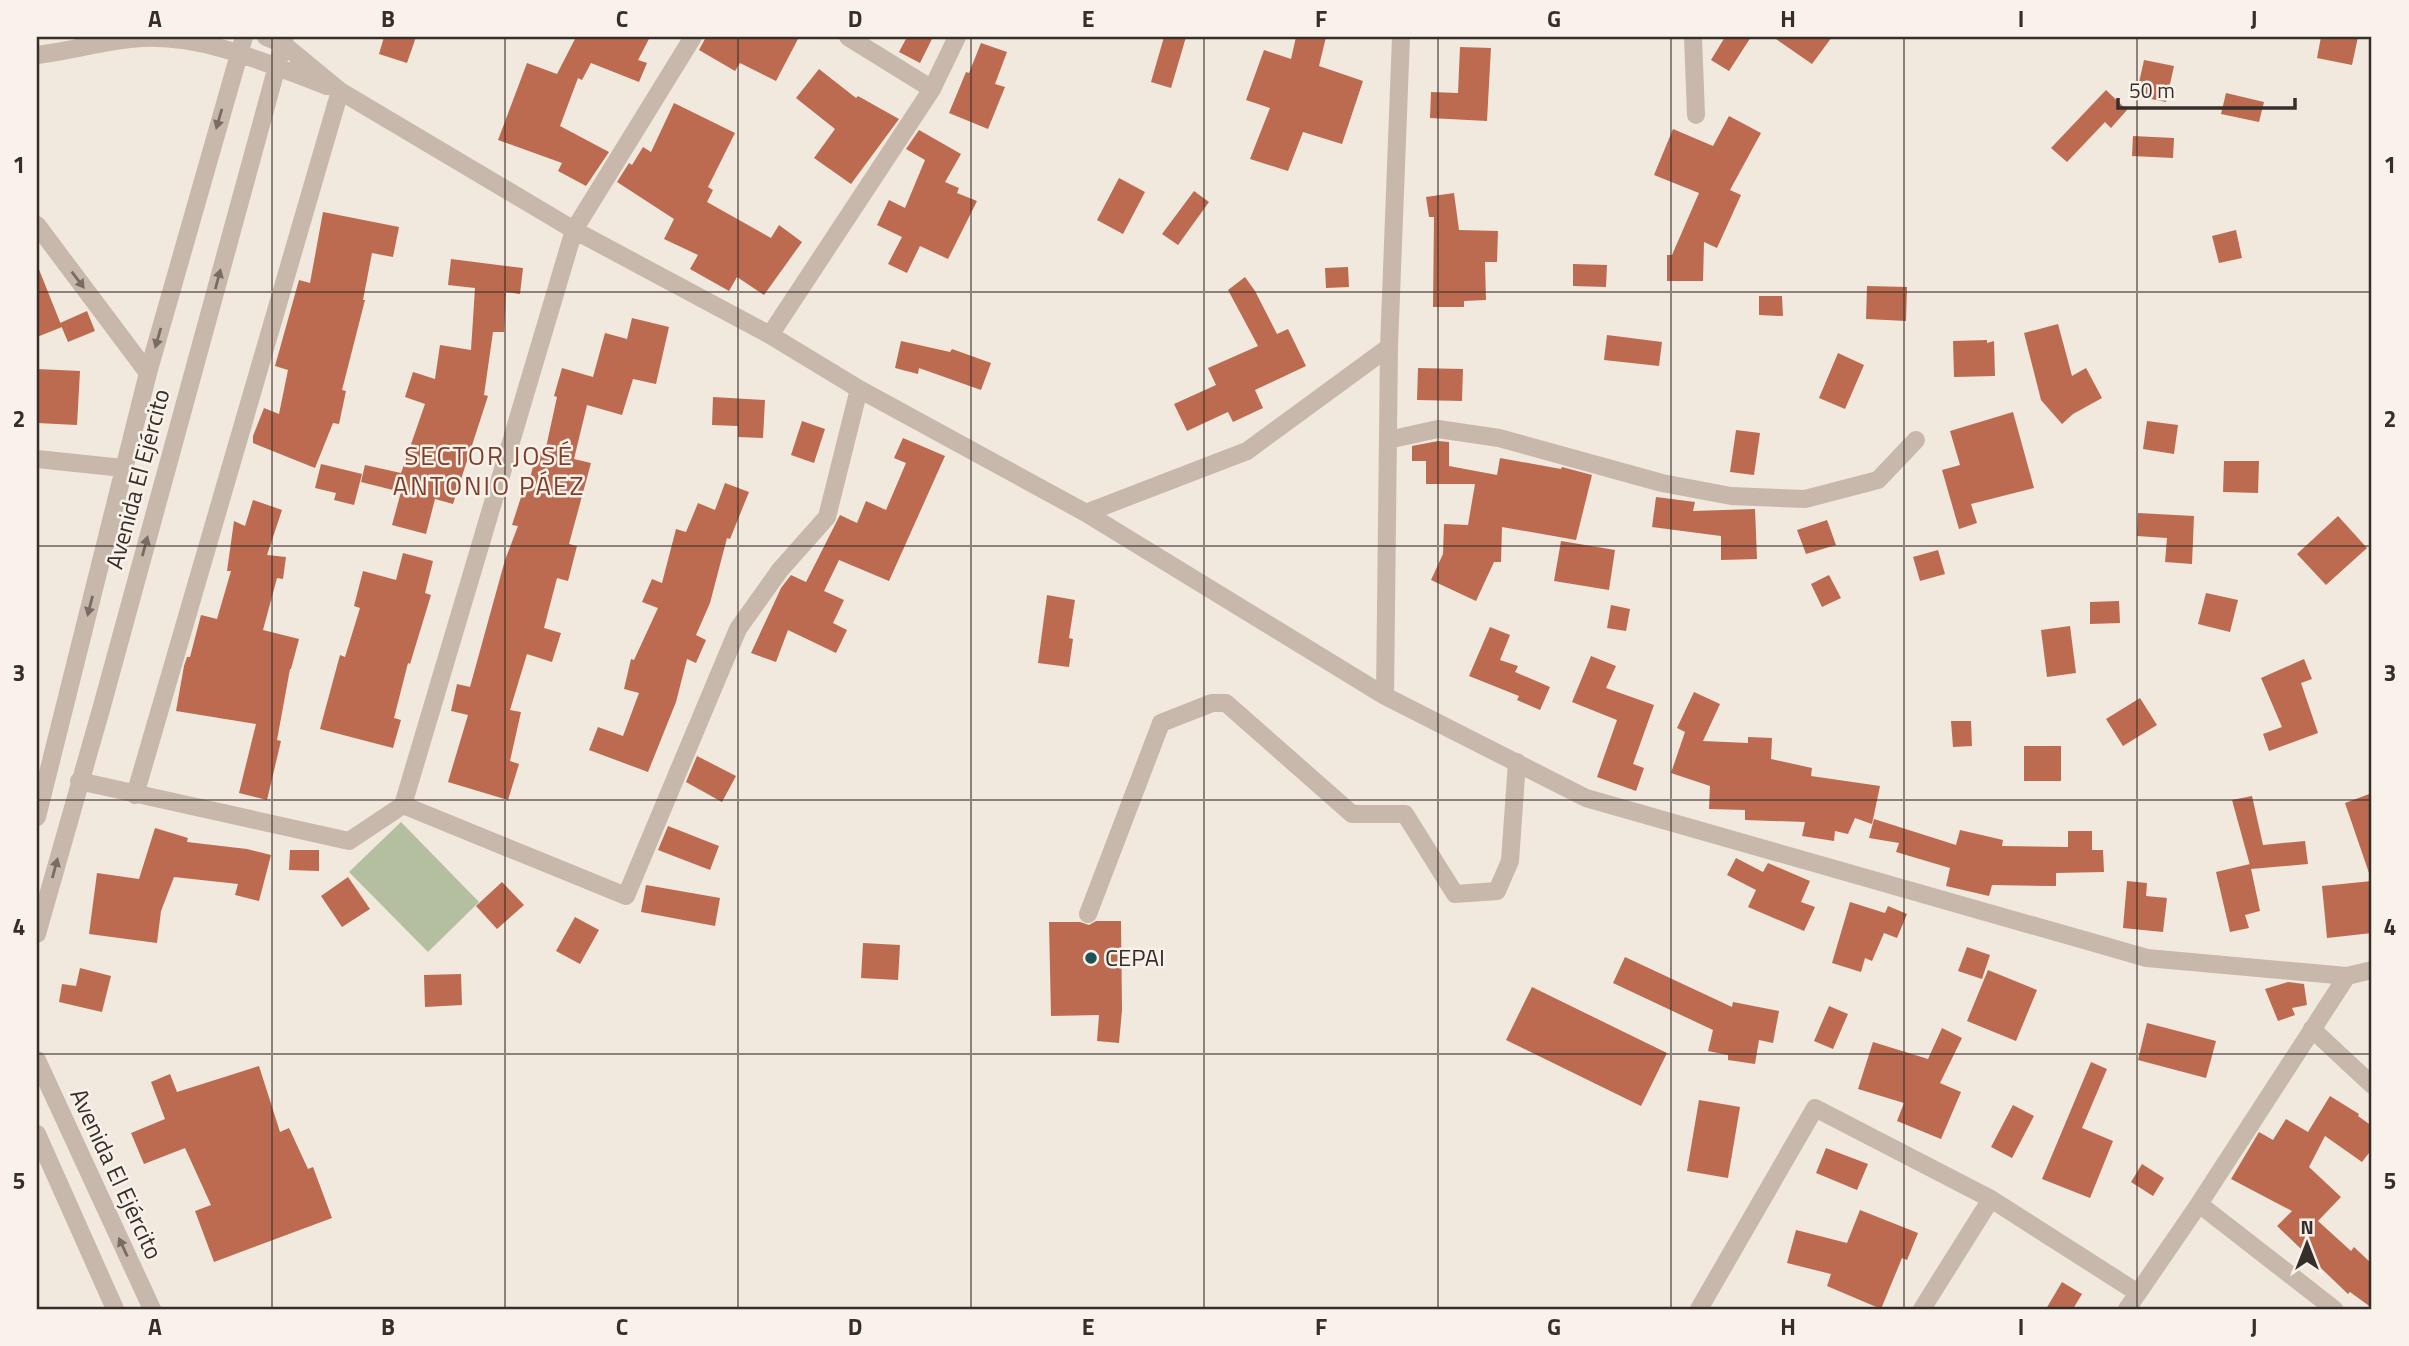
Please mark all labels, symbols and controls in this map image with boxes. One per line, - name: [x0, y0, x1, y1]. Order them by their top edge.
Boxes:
- text: A: [148, 1, 162, 36]
- text: B: [381, 1, 395, 36]
- text: C: [616, 1, 628, 36]
- text: D: [848, 1, 862, 36]
- text: E: [1082, 1, 1094, 36]
- text: F: [1315, 1, 1327, 36]
- text: G: [1547, 1, 1561, 36]
- text: H: [1780, 1, 1796, 36]
- text: I: [2018, 1, 2024, 36]
- text: J: [2251, 1, 2257, 36]
- scale bar: [2118, 66, 2295, 110]
- text: 50 m: [2129, 74, 2175, 106]
- one-way arrow: [214, 108, 224, 129]
- text: 1: [13, 147, 25, 182]
- text: 1: [2384, 147, 2396, 182]
- one-way arrow: [213, 268, 224, 290]
- one-way arrow: [70, 271, 84, 289]
- one-way arrow: [152, 327, 162, 348]
- street label: Avenida El Ejército: [96, 385, 178, 573]
- text: 2: [13, 401, 25, 436]
- text: 2: [2384, 401, 2396, 436]
- district label: SECTOR JOSÉ ANTONIO PÁEZ: [393, 436, 585, 505]
- one-way arrow: [141, 535, 151, 556]
- one-way arrow: [84, 595, 95, 617]
- text: 3: [13, 655, 25, 690]
- text: 3: [2384, 655, 2396, 690]
- one-way arrow: [50, 857, 61, 879]
- text: 4: [13, 909, 25, 944]
- text: 4: [2384, 909, 2396, 944]
- place label: CEPAI: [1105, 939, 1165, 975]
- marker: CEPAI: [1083, 950, 1099, 966]
- street label: Avenida El Ejército: [61, 1082, 172, 1265]
- text: 5: [13, 1163, 25, 1198]
- text: 5: [2384, 1163, 2396, 1198]
- north arrow: [2272, 1210, 2342, 1280]
- text: N: [2300, 1212, 2314, 1241]
- one-way arrow: [117, 1237, 128, 1258]
- text: A: [148, 1309, 162, 1344]
- text: B: [381, 1309, 395, 1344]
- text: C: [616, 1309, 628, 1344]
- text: D: [848, 1309, 862, 1344]
- text: E: [1082, 1309, 1094, 1344]
- text: F: [1315, 1309, 1327, 1344]
- text: G: [1547, 1309, 1561, 1344]
- text: H: [1780, 1309, 1796, 1344]
- text: I: [2018, 1309, 2024, 1344]
- text: J: [2251, 1309, 2257, 1344]

